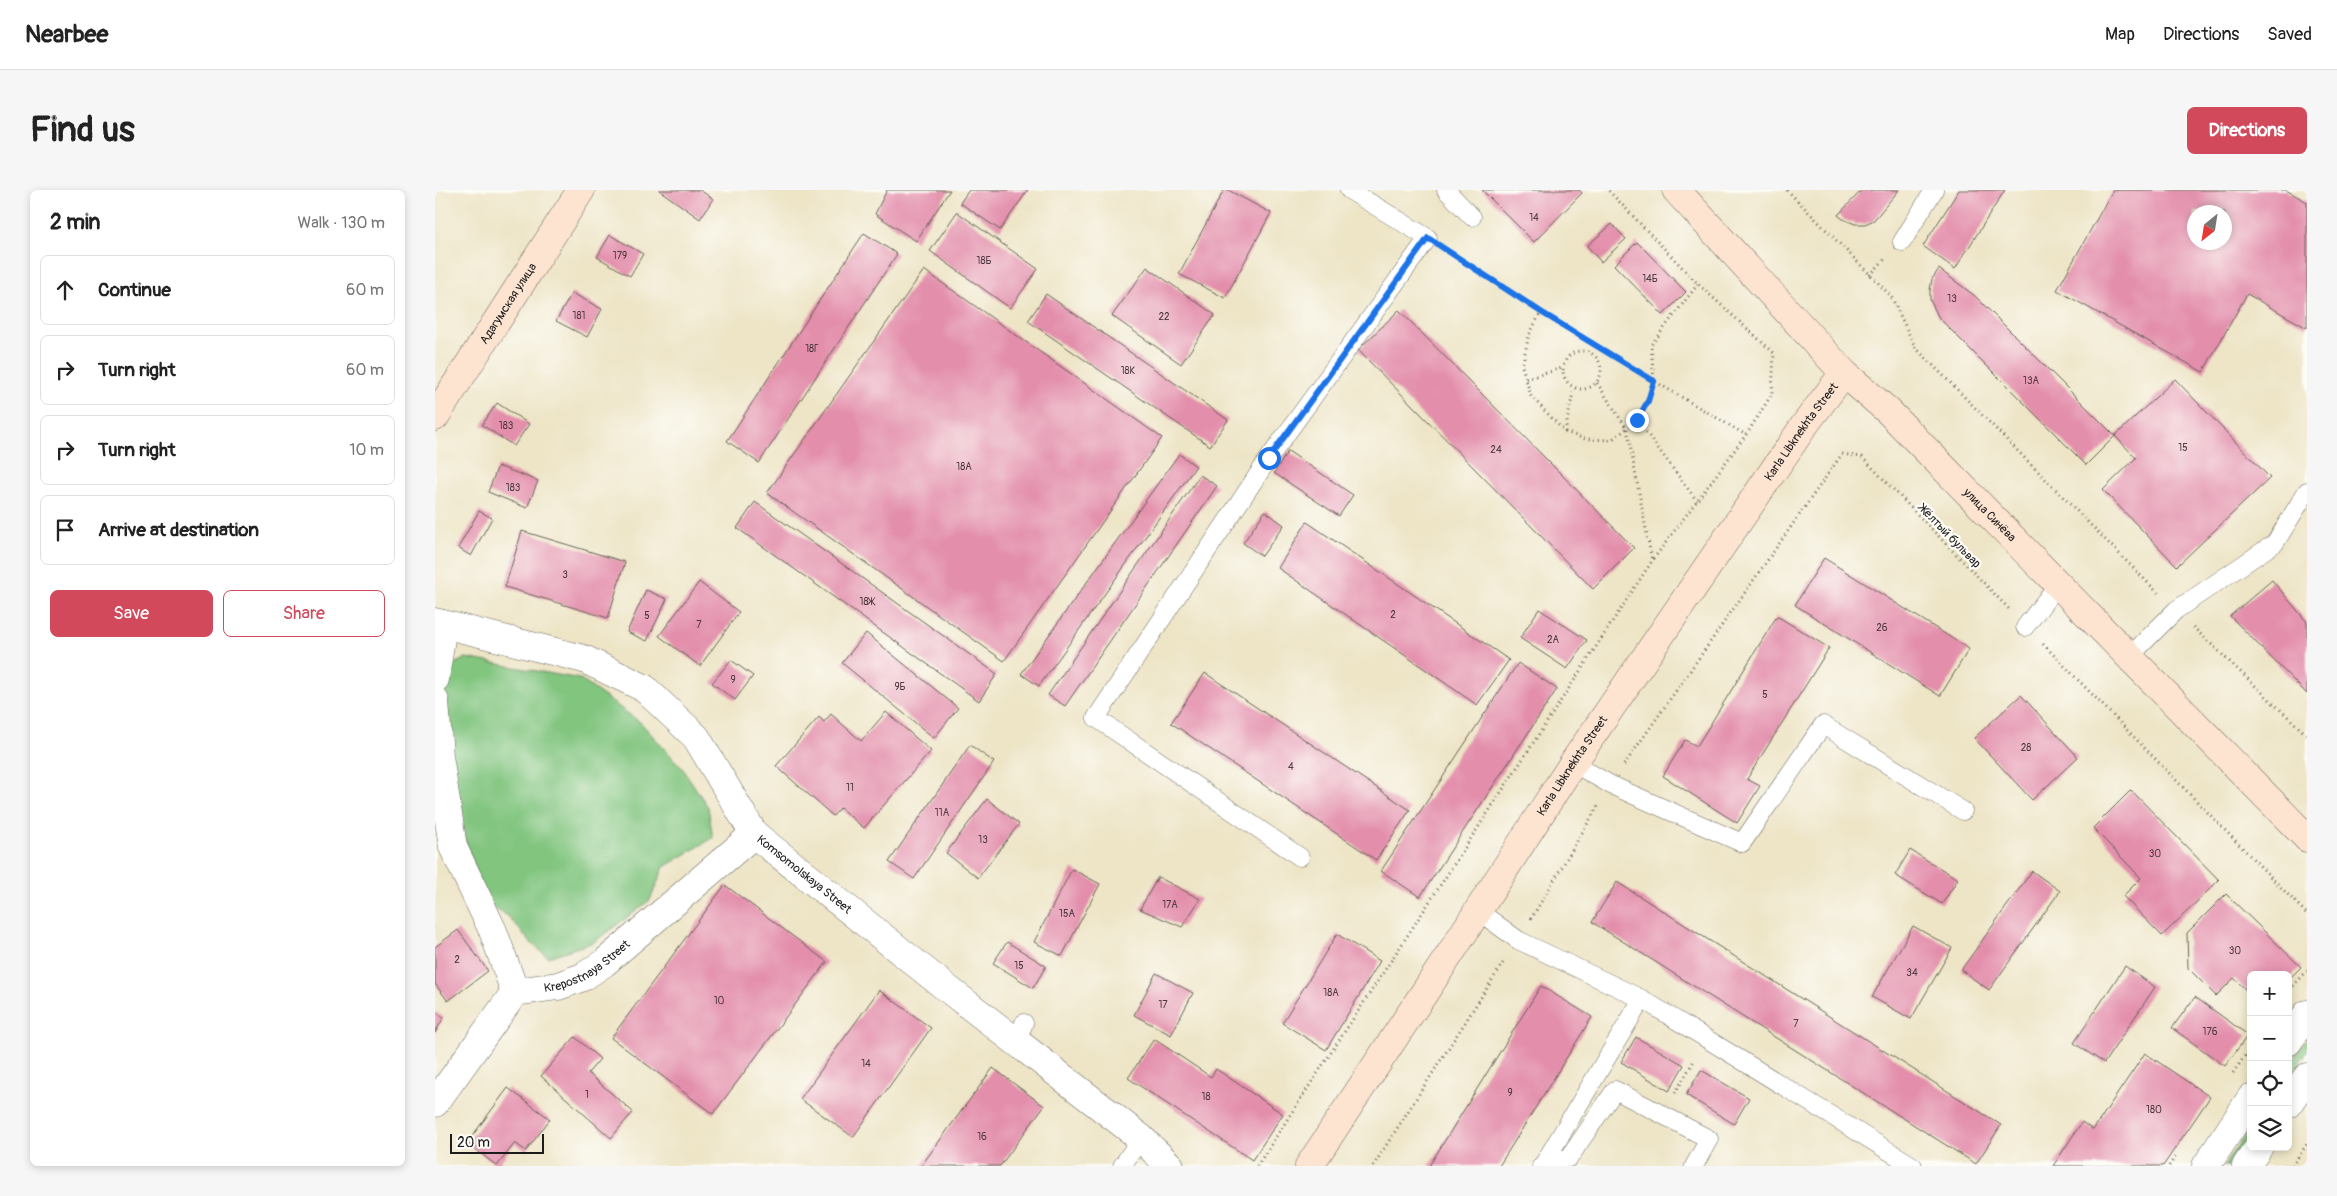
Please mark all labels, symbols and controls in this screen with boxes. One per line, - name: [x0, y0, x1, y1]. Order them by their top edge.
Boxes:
- text: Nearbee: [25, 20, 108, 49]
- text: Map: [2105, 23, 2135, 46]
- text: Directions: [2163, 23, 2239, 46]
- text: Saved: [2267, 23, 2312, 46]
- button: Directions: [2187, 107, 2307, 154]
- text: Find us: [30, 108, 135, 152]
- north arrow: [2187, 205, 2232, 250]
- text: 2 min: [50, 209, 100, 236]
- house number: 14: [1529, 212, 1539, 224]
- text: Walk · 130 m: [298, 213, 385, 233]
- house number: 179: [613, 250, 627, 262]
- house number: 18Б: [977, 255, 991, 267]
- street label: Адагумская улица: [477, 260, 540, 347]
- house number: 14Б: [1642, 273, 1658, 285]
- icon: ahead: [51, 276, 79, 304]
- text: Continue: [98, 278, 171, 302]
- text: 60 m: [346, 280, 384, 300]
- house number: 13: [1947, 293, 1957, 305]
- house number: 181: [573, 310, 586, 322]
- house number: 22: [1158, 311, 1170, 323]
- house number: 18Г: [805, 343, 819, 355]
- icon: right: [51, 356, 79, 384]
- text: Turn right: [98, 358, 176, 382]
- text: 60 m: [346, 360, 384, 380]
- house number: 18К: [1121, 365, 1136, 377]
- house number: 13А: [2023, 375, 2039, 387]
- street label: Karla Libknekhta Street: [1762, 380, 1842, 484]
- route end: [1626, 409, 1649, 432]
- house number: 183: [499, 420, 514, 432]
- icon: right: [51, 436, 79, 464]
- text: Turn right: [98, 438, 176, 462]
- text: 10 m: [349, 440, 384, 460]
- house number: 15: [2178, 442, 2188, 454]
- house number: 24: [1490, 444, 1502, 456]
- route start: [1258, 447, 1281, 470]
- house number: 18А: [956, 461, 972, 473]
- house number: 183: [506, 482, 521, 494]
- street label: улица Синёва: [1959, 484, 2019, 545]
- street label: Жёлтый бульвар: [1914, 500, 1984, 572]
- icon: arrive: [51, 516, 79, 544]
- text: Arrive at destination: [98, 518, 259, 542]
- house number: 3: [562, 569, 568, 581]
- button: Save: [50, 590, 213, 637]
- button: Share: [223, 590, 385, 637]
- house number: 18Ж: [860, 596, 875, 608]
- house number: 2: [1390, 609, 1396, 621]
- house number: 5: [644, 610, 650, 622]
- house number: 7: [696, 619, 702, 631]
- house number: 26: [1876, 622, 1888, 634]
- house number: 2А: [1547, 634, 1560, 646]
- house number: 9: [730, 674, 736, 686]
- house number: 9Б: [894, 681, 906, 693]
- house number: 5: [1762, 689, 1768, 701]
- street label: Karla Libknekhta Street: [1534, 713, 1611, 819]
- house number: 28: [2021, 742, 2031, 754]
- house number: 4: [1288, 761, 1294, 773]
- house number: 11: [846, 782, 854, 794]
- house number: 11А: [935, 807, 950, 819]
- street label: Komsomolskaya Street: [754, 832, 855, 917]
- house number: 13: [978, 834, 988, 846]
- house number: 30: [2149, 848, 2161, 860]
- house number: 17А: [1162, 899, 1178, 911]
- house number: 15А: [1059, 908, 1075, 920]
- street label: Krepostnaya Street: [543, 937, 634, 996]
- house number: 30: [2229, 945, 2241, 957]
- house number: 2: [454, 954, 460, 966]
- house number: 15: [1014, 960, 1024, 972]
- house number: 34: [1906, 967, 1918, 979]
- map controls: [2247, 971, 2292, 1151]
- button: +: [2247, 971, 2292, 1016]
- house number: 18А: [1323, 987, 1339, 999]
- house number: 10: [714, 995, 725, 1007]
- house number: 17: [1158, 999, 1168, 1011]
- button: −: [2247, 1016, 2292, 1061]
- house number: 7: [1793, 1018, 1799, 1030]
- house number: 176: [2202, 1026, 2218, 1038]
- house number: 14: [861, 1058, 871, 1070]
- button: locate: [2247, 1061, 2292, 1106]
- house number: 9: [1507, 1087, 1513, 1099]
- house number: 1: [585, 1089, 589, 1101]
- house number: 18: [1202, 1091, 1210, 1103]
- house number: 180: [2146, 1104, 2162, 1116]
- button: layers: [2247, 1106, 2292, 1151]
- scale bar: [450, 1131, 544, 1154]
- house number: 16: [977, 1131, 987, 1143]
- text: 20 m: [457, 1134, 490, 1151]

